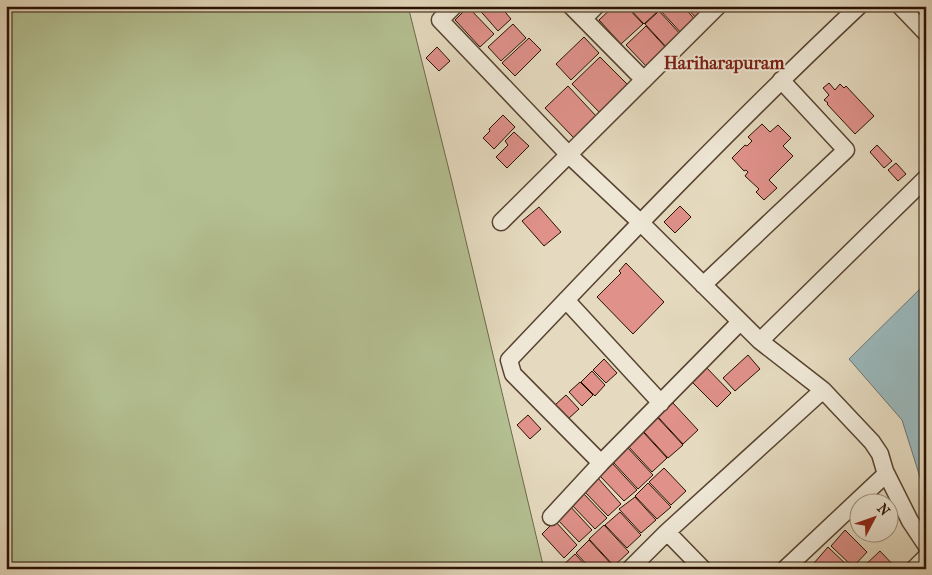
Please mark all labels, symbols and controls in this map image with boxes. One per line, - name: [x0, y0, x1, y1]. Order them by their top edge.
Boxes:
- district label: Hariharapuram: [664, 53, 785, 74]
- north arrow: [850, 492, 900, 542]
- text: N: [874, 500, 894, 520]

